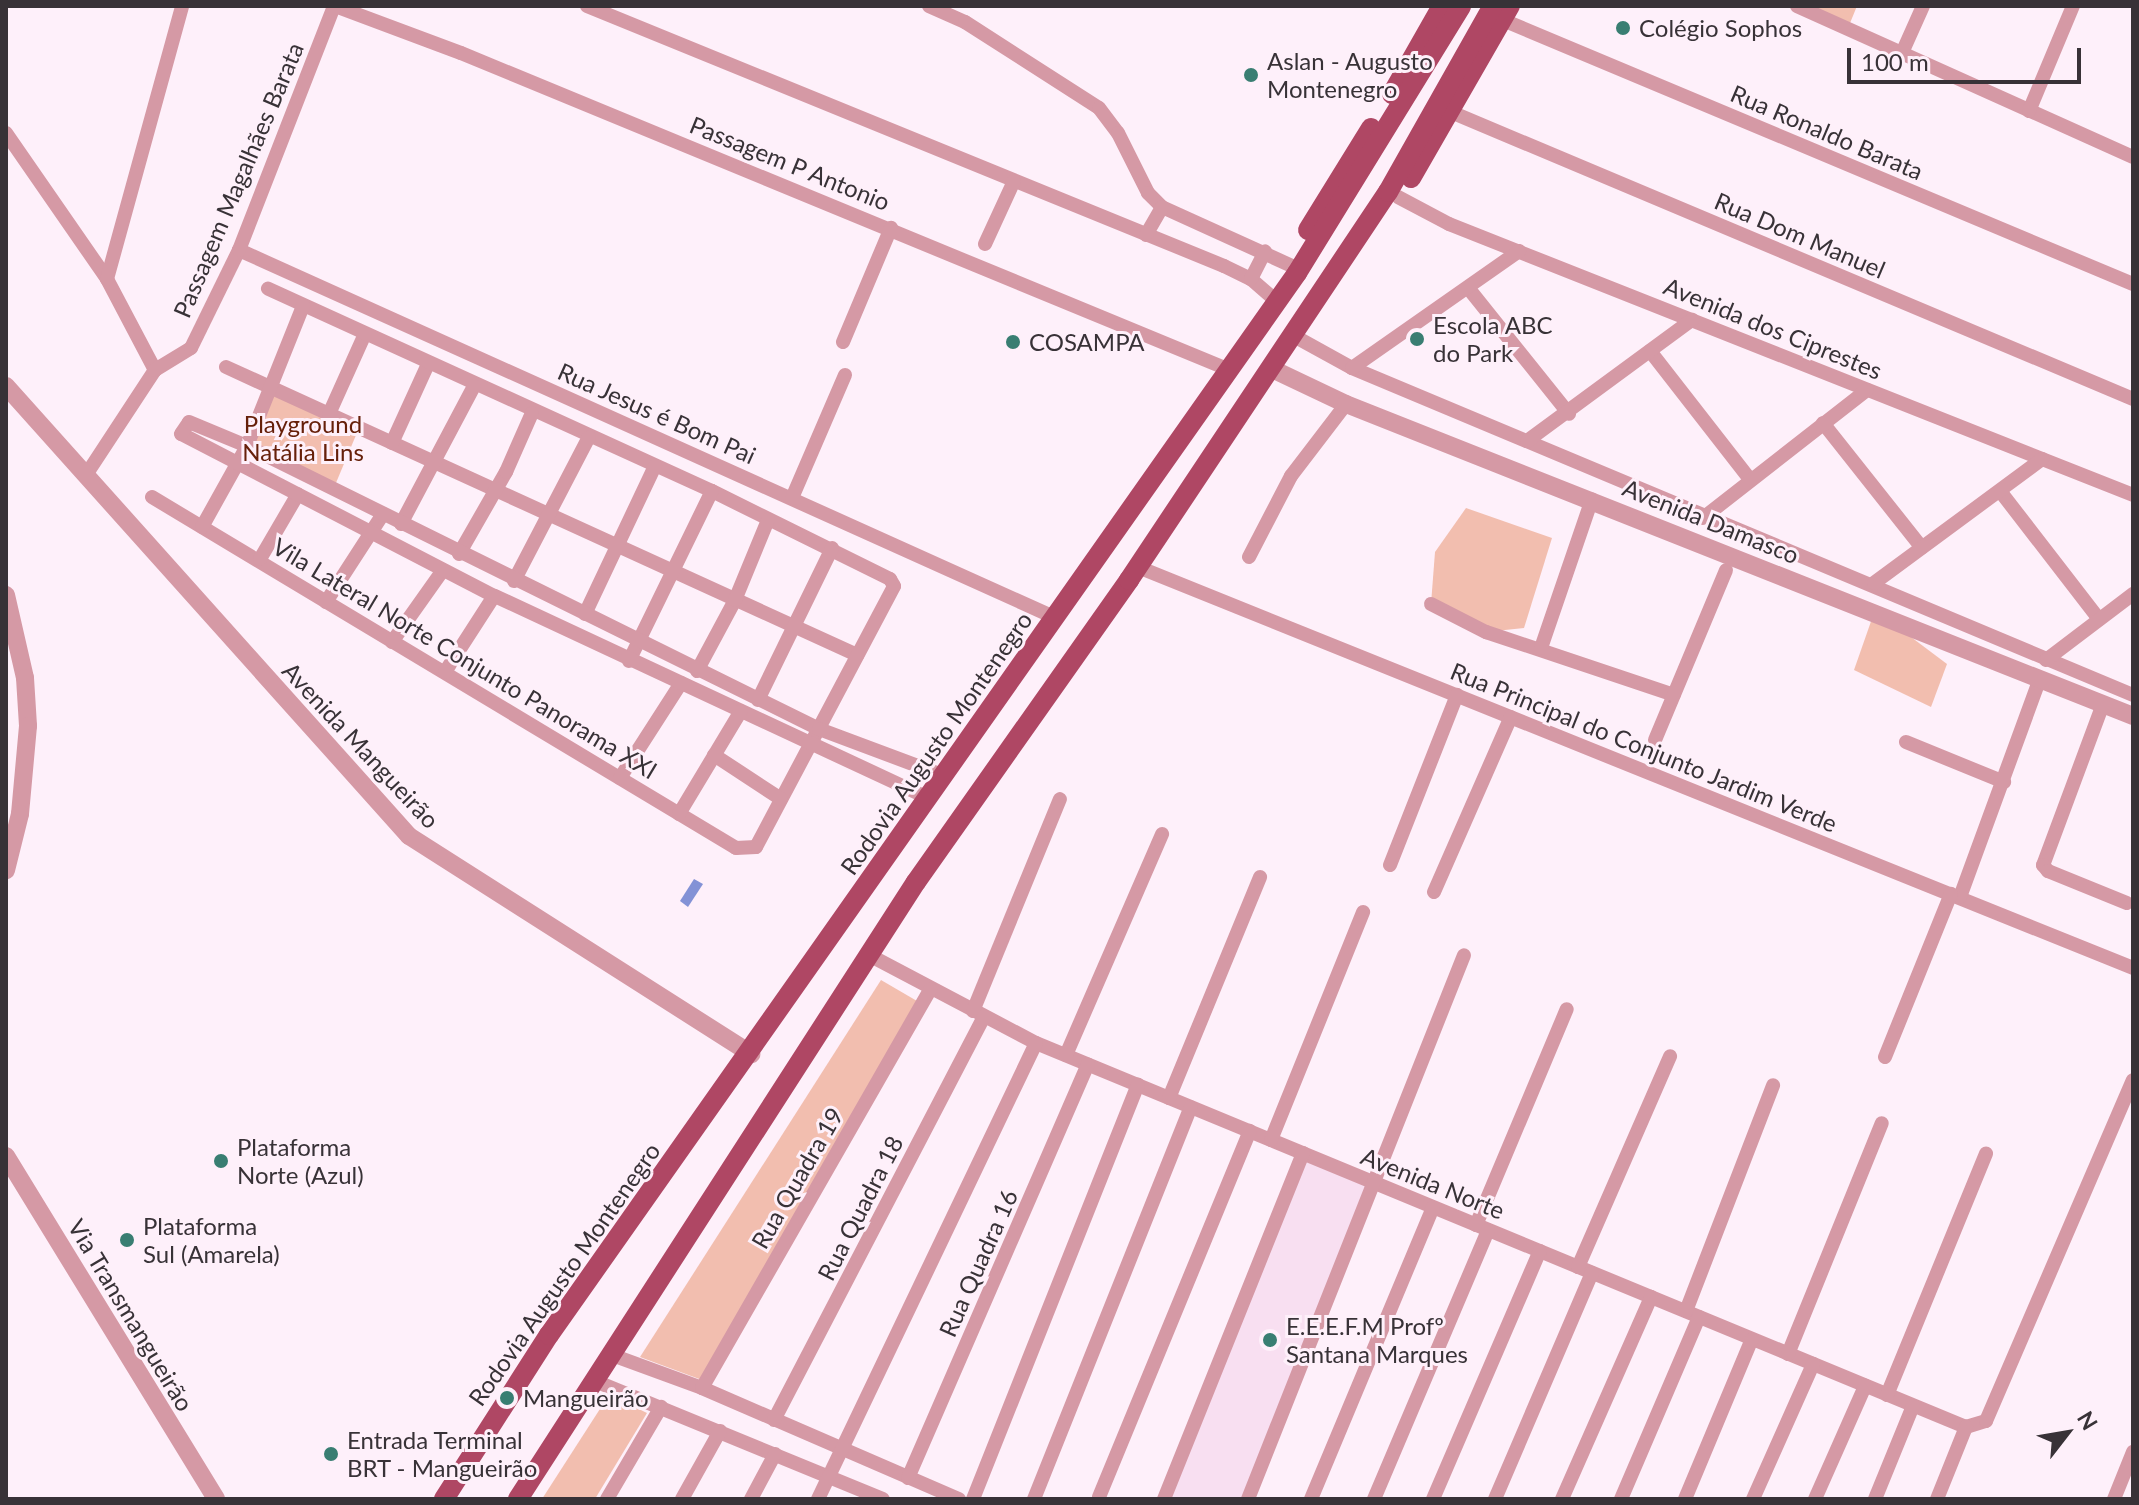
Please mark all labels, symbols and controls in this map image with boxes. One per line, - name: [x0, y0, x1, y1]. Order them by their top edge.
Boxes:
- place label: Colégio Sophos: [1639, 14, 1802, 42]
- marker: Colégio Sophos: [1614, 19, 1632, 37]
- scale bar: [1851, 32, 2085, 82]
- street label: Passagem Magalhães Barata: [167, 38, 309, 322]
- place label: Aslan - Augusto Montenegro: [1267, 47, 1434, 103]
- text: 100 m: [1861, 47, 1929, 76]
- marker: Aslan - Augusto Montenegro: [1242, 66, 1260, 84]
- street label: Rua Ronaldo Barata: [1726, 78, 1928, 186]
- street label: Passagem P Antonio: [685, 109, 895, 217]
- street label: Rua Dom Manuel: [1710, 186, 1890, 284]
- street label: Avenida dos Ciprestes: [1660, 271, 1886, 385]
- place label: Escola ABC do Park: [1433, 311, 1553, 367]
- place label: COSAMPA: [1029, 328, 1145, 356]
- marker: Escola ABC do Park: [1408, 330, 1426, 348]
- marker: COSAMPA: [1004, 333, 1022, 351]
- street label: Rua Jesus é Bom Pai: [553, 356, 761, 470]
- park label: Playground Natália Lins: [242, 410, 364, 466]
- street label: Avenida Damasco: [1619, 473, 1803, 569]
- street label: Vila Lateral Norte Conjunto Panorama XXI: [267, 531, 663, 785]
- street label: Rodovia Augusto Montenegro: [834, 606, 1038, 880]
- street label: Avenida Mangueirão: [277, 656, 445, 834]
- street label: Rua Principal do Conjunto Jardim Verde: [1446, 656, 1842, 838]
- street label: Rua Quadra 19: [745, 1102, 849, 1254]
- street label: Rua Quadra 18: [811, 1131, 909, 1285]
- place label: Plataforma Norte (Azul): [237, 1133, 364, 1189]
- street label: Rodovia Augusto Montenegro: [462, 1137, 666, 1411]
- street label: Avenida Norte: [1357, 1141, 1509, 1225]
- marker: Plataforma Norte (Azul): [212, 1152, 230, 1170]
- street label: Rua Quadra 16: [933, 1185, 1023, 1341]
- place label: Plataforma Sul (Amarela): [143, 1212, 280, 1268]
- street label: Via Transmangueirão: [62, 1214, 200, 1416]
- marker: Plataforma Sul (Amarela): [118, 1231, 136, 1249]
- place label: E.E.E.F.M Profº Santana Marques: [1286, 1312, 1468, 1368]
- marker: E.E.E.F.M Profº Santana Marques: [1261, 1331, 1279, 1349]
- place label: Mangueirão: [523, 1384, 649, 1412]
- marker: Mangueirão: [498, 1389, 516, 1407]
- north arrow: [2027, 1393, 2107, 1473]
- text: N: [2072, 1406, 2104, 1435]
- place label: Entrada Terminal BRT - Mangueirão: [347, 1426, 538, 1482]
- marker: Entrada Terminal BRT - Mangueirão: [322, 1445, 340, 1463]

